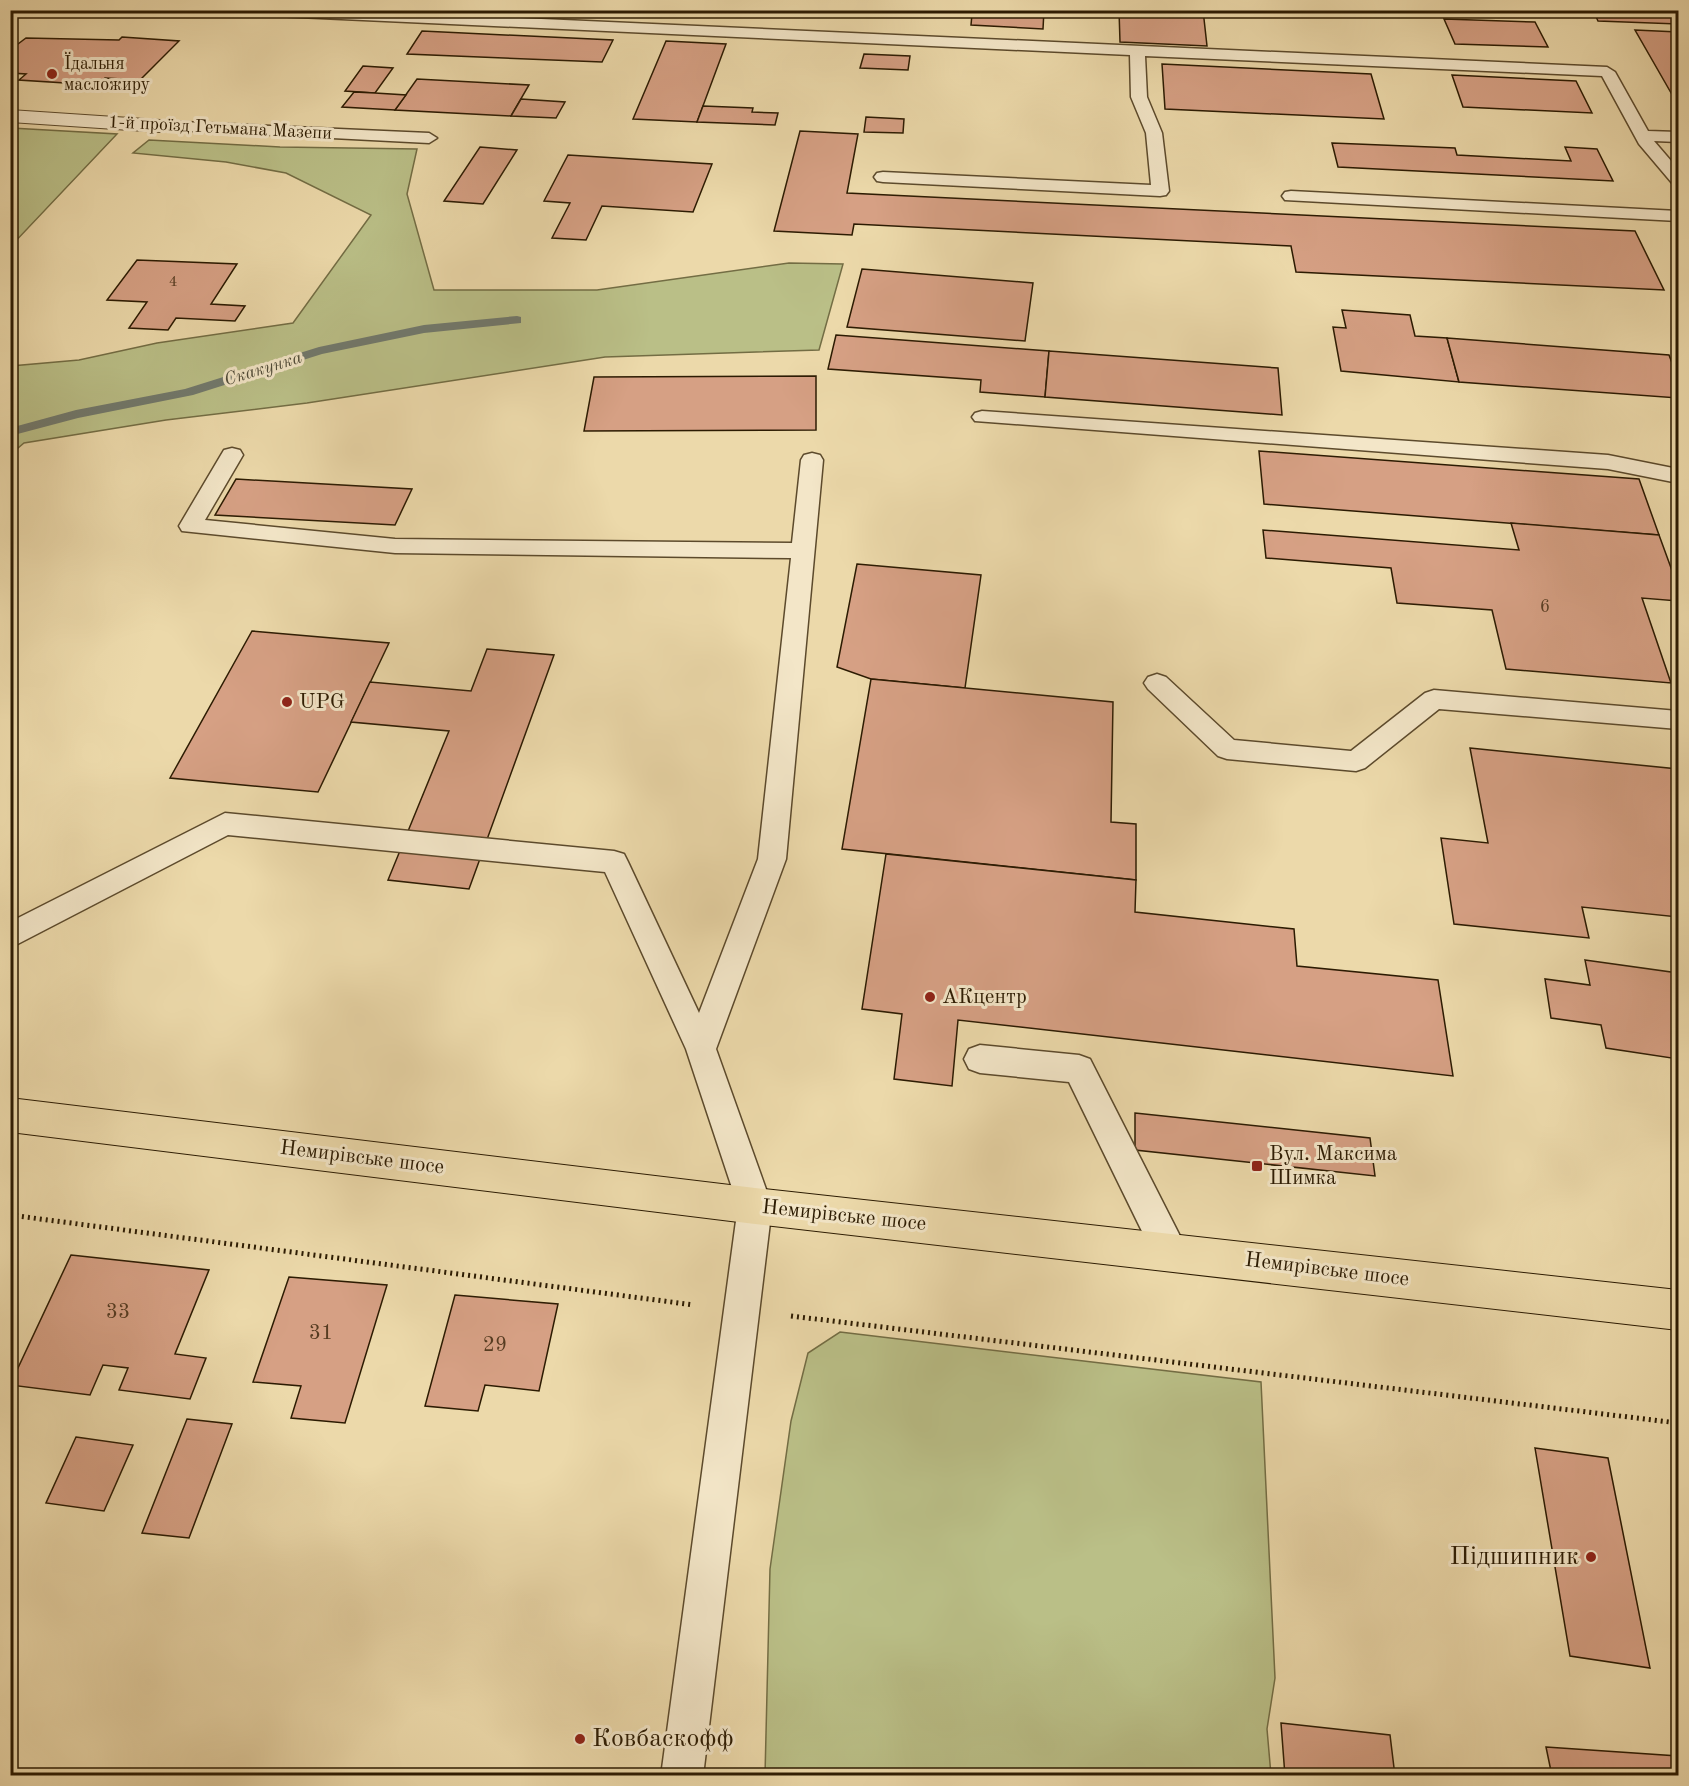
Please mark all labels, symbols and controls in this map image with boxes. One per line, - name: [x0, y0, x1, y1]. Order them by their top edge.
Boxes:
- place label: Їдальня масложиру: [64, 52, 151, 94]
- marker: Їдальня масложиру: [45, 67, 59, 81]
- street label: 1-й проїзд Гетьмана Мазепи: [108, 113, 332, 143]
- house number: 4: [169, 275, 177, 290]
- water label: Скакунка: [222, 349, 304, 389]
- house number: 6: [1540, 598, 1550, 616]
- place label: UPG: [299, 692, 345, 713]
- marker: UPG: [280, 695, 294, 709]
- place label: АКцентр: [942, 987, 1027, 1008]
- marker: АКцентр: [923, 990, 937, 1004]
- street label: Немирівське шосе: [279, 1137, 445, 1179]
- place label: Вул. Максима Шимка: [1269, 1144, 1397, 1189]
- marker: Вул. Максима Шимка: [1250, 1159, 1264, 1173]
- street label: Немирівське шосе: [761, 1197, 927, 1235]
- street label: Немирівське шосе: [1244, 1249, 1410, 1291]
- house number: 33: [106, 1302, 130, 1323]
- house number: 31: [309, 1323, 333, 1344]
- house number: 29: [483, 1335, 507, 1356]
- place label: Підшипник: [1449, 1544, 1579, 1570]
- marker: Підшипник: [1584, 1550, 1598, 1564]
- place label: Ковбаскофф: [592, 1726, 734, 1752]
- marker: Ковбаскофф: [573, 1732, 587, 1746]

